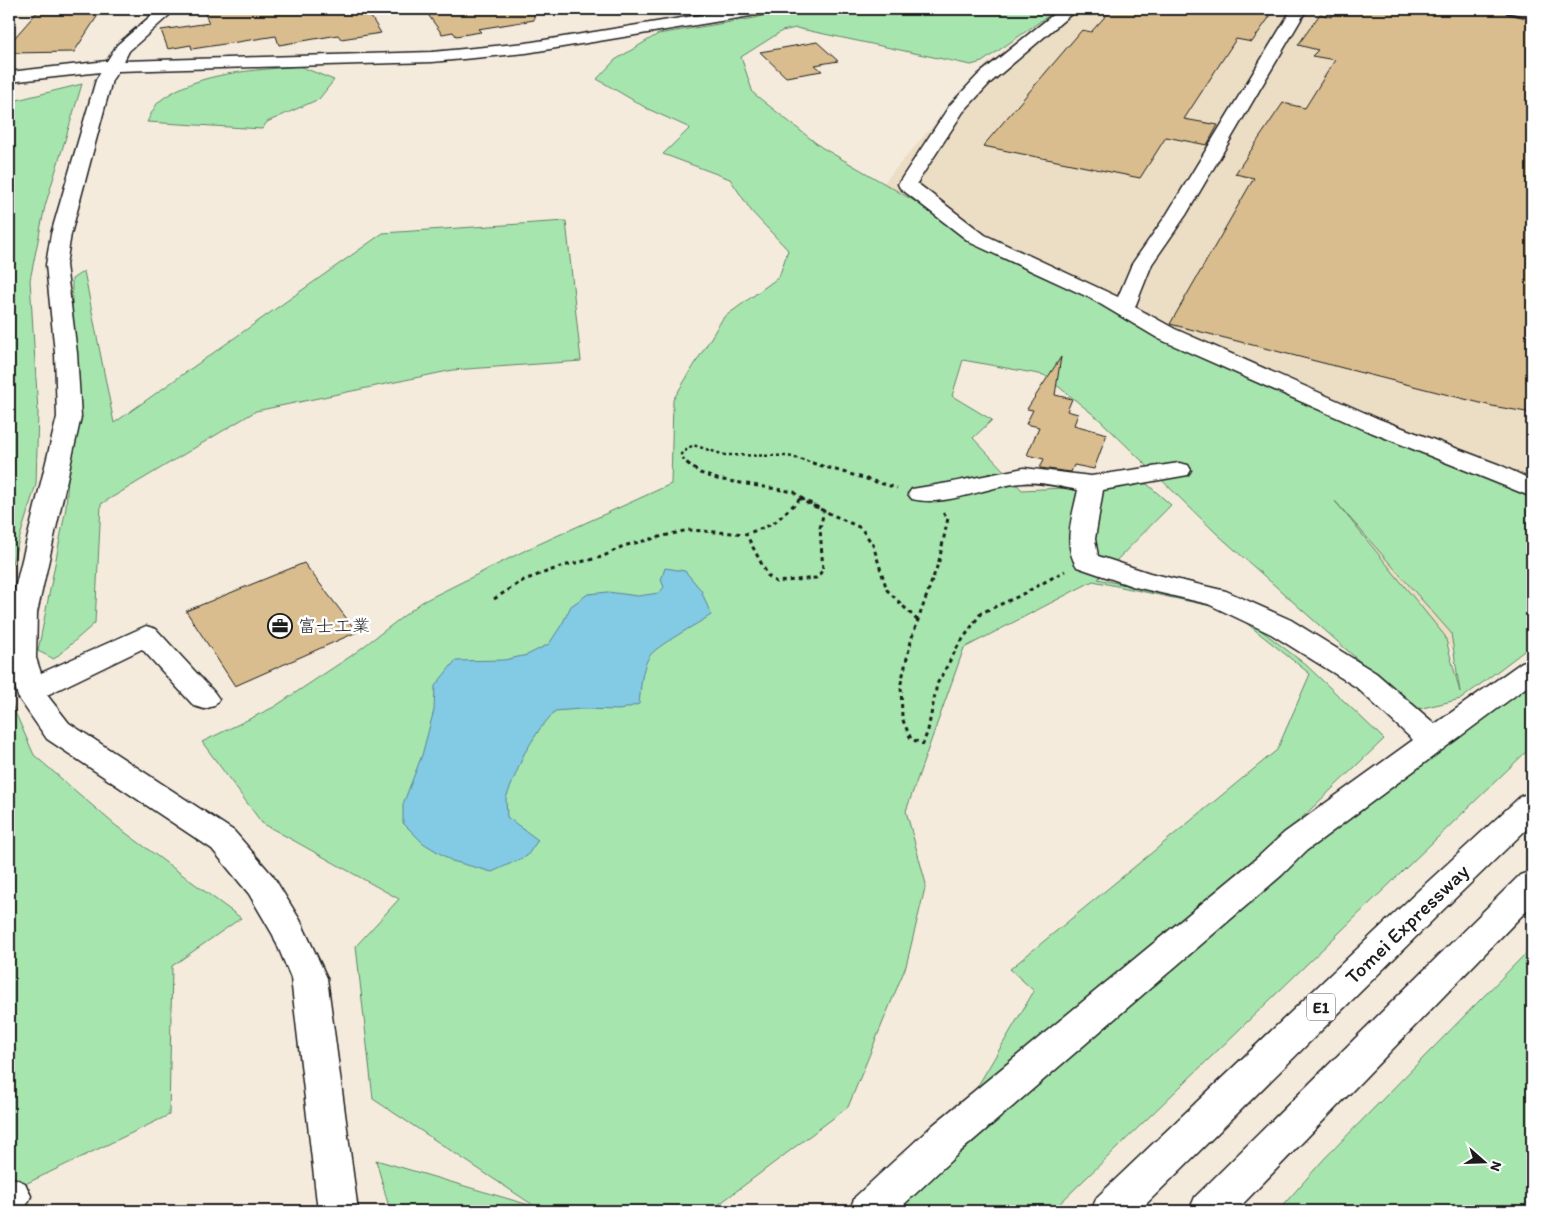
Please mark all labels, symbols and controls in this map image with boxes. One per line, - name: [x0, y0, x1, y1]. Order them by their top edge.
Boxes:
- office icon: 富士工業: [267, 613, 293, 639]
- place label: 富士工業: [298, 615, 370, 637]
- street label: Tomei Expressway: [1340, 858, 1474, 989]
- road number: E1: [1307, 994, 1335, 1020]
- north arrow: [1458, 1138, 1508, 1188]
- text: N: [1486, 1159, 1505, 1174]

